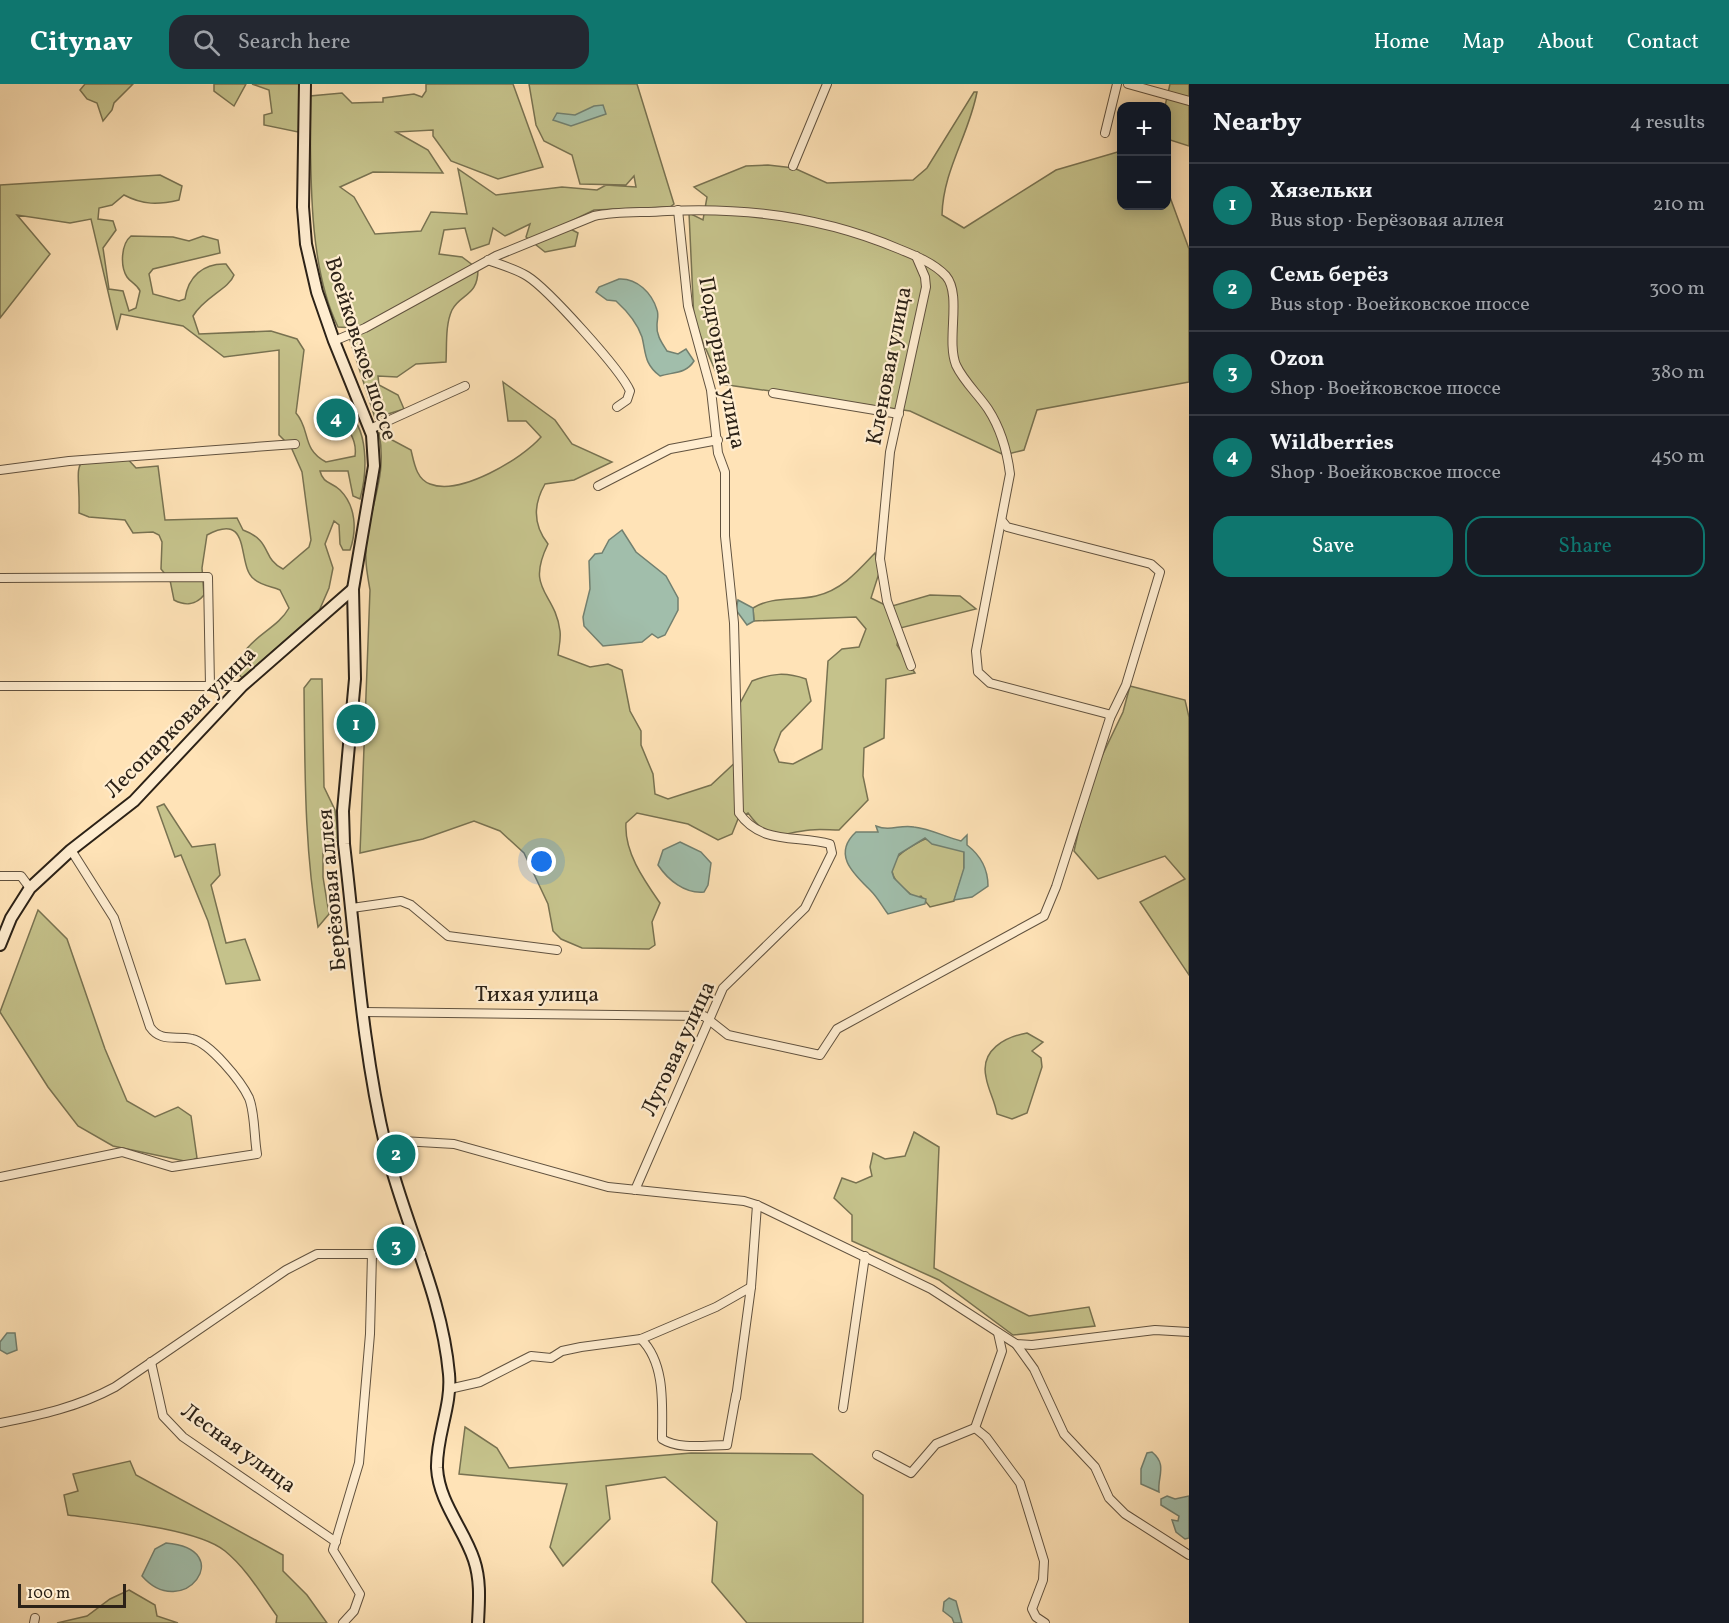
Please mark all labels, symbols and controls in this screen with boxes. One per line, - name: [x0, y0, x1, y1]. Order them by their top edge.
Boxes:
- search box: [169, 15, 589, 69]
- text: Citynav: [30, 23, 133, 62]
- icon: search: [190, 26, 223, 59]
- text: Search here: [238, 27, 350, 58]
- text: Home: [1374, 28, 1429, 57]
- text: Map: [1462, 28, 1504, 57]
- text: About: [1537, 28, 1594, 57]
- text: Contact: [1627, 28, 1699, 57]
- map controls: [1117, 102, 1171, 210]
- button: +: [1117, 102, 1171, 156]
- text: Nearby: [1213, 105, 1302, 141]
- text: 4 results: [1630, 109, 1705, 137]
- button: −: [1117, 156, 1171, 210]
- text: Хязельки: [1270, 176, 1372, 207]
- text: 1: [1228, 191, 1237, 219]
- text: 210 m: [1653, 191, 1705, 219]
- text: Bus stop · Берёзовая аллея: [1270, 207, 1504, 235]
- street label: Воейковское шоссе: [316, 253, 404, 445]
- text: Семь берёз: [1270, 260, 1389, 291]
- street label: Подгорная улица: [689, 274, 753, 452]
- text: 2: [1227, 275, 1238, 303]
- text: 300 m: [1649, 275, 1705, 303]
- street label: Кленовая улица: [859, 284, 921, 448]
- text: Bus stop · Воейковское шоссе: [1270, 291, 1530, 319]
- text: Ozon: [1270, 344, 1325, 375]
- text: 3: [1227, 359, 1238, 387]
- text: 380 m: [1651, 359, 1705, 387]
- text: Shop · Воейковское шоссе: [1270, 375, 1501, 403]
- pin: 4: [316, 396, 356, 440]
- text: Wildberries: [1270, 428, 1394, 459]
- text: 4: [1226, 443, 1239, 471]
- text: 450 m: [1651, 443, 1705, 471]
- text: Shop · Воейковское шоссе: [1270, 459, 1501, 487]
- button: Save: [1213, 516, 1453, 577]
- button: Share: [1465, 516, 1705, 577]
- street label: Лесопарковая улица: [98, 640, 264, 806]
- pin: 1: [336, 702, 376, 746]
- street label: Берёзовая аллея: [310, 807, 356, 973]
- your location: [527, 847, 556, 876]
- street label: Луговая улица: [634, 976, 724, 1122]
- street label: Тихая улица: [475, 980, 599, 1011]
- pin: 2: [376, 1132, 416, 1176]
- pin: 3: [376, 1224, 416, 1268]
- street label: Лесная улица: [174, 1397, 302, 1502]
- scale bar: [18, 1581, 126, 1608]
- text: 100 m: [27, 1583, 70, 1605]

